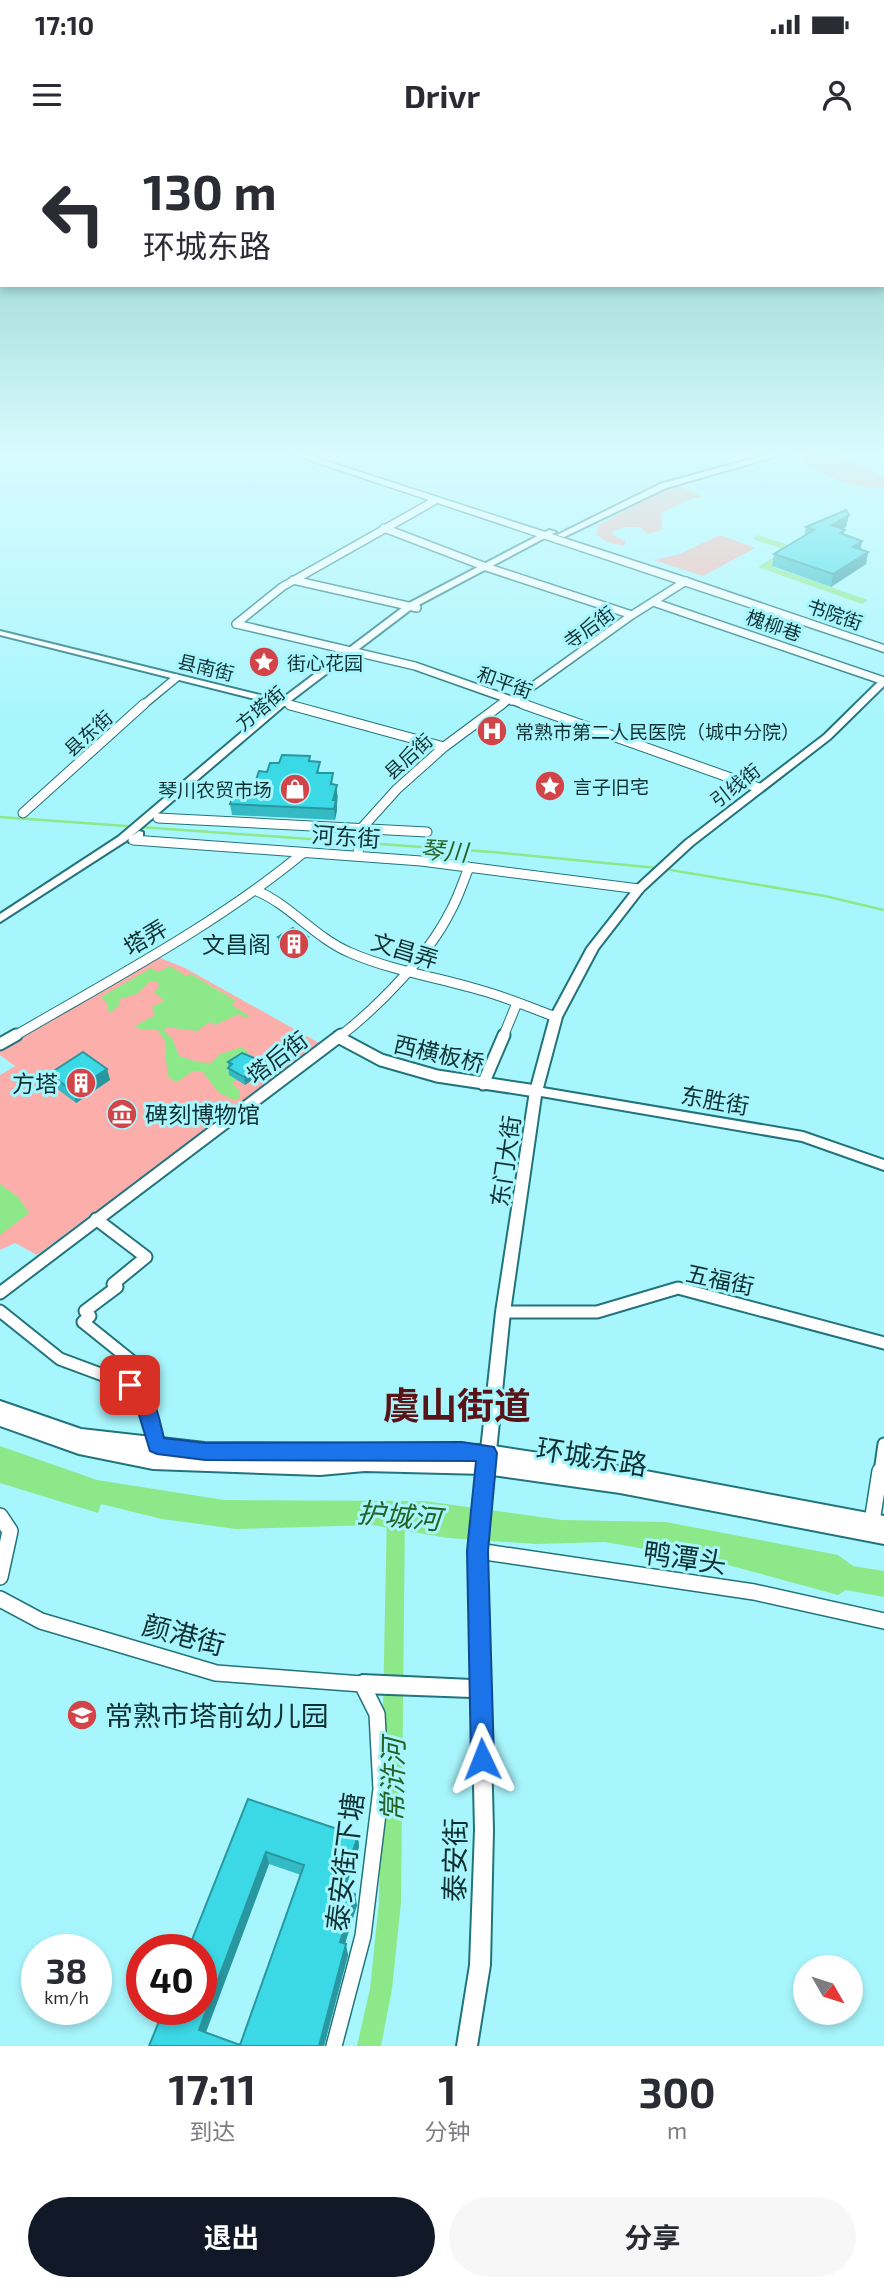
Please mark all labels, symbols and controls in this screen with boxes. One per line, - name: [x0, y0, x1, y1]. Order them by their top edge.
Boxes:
- text: 17:10: [35, 9, 94, 40]
- icon: menu: [28, 76, 66, 114]
- text: Drivr: [404, 76, 480, 114]
- icon: person: [818, 76, 856, 114]
- text: 130 m: [143, 161, 277, 220]
- icon: left: [28, 168, 119, 259]
- text: 环城东路: [143, 226, 271, 264]
- street label: 书院街: [804, 594, 866, 634]
- street label: 寺后街: [559, 601, 619, 653]
- street label: 槐柳巷: [743, 605, 805, 645]
- place icon: 街心花园: [247, 645, 281, 679]
- street label: 县南街: [176, 649, 236, 685]
- place label: 街心花园: [287, 651, 363, 674]
- street label: 和平街: [474, 661, 536, 703]
- street label: 方塔街: [231, 681, 289, 735]
- street label: 县东街: [59, 705, 117, 761]
- hospital icon: 常熟市第二人民医院（城中分院）: [475, 714, 509, 748]
- place label: 常熟市第二人民医院（城中分院）: [515, 720, 800, 743]
- street label: 县后街: [379, 728, 437, 784]
- street label: 引线街: [705, 758, 765, 812]
- place icon: 言子旧宅: [533, 769, 567, 803]
- shop icon: 琴川农贸市场: [278, 772, 312, 806]
- place label: 言子旧宅: [573, 775, 649, 798]
- place label: 琴川农贸市场: [158, 778, 272, 801]
- street label: 河东街: [311, 820, 381, 852]
- water label: 琴川: [419, 834, 472, 866]
- street label: 塔弄: [118, 913, 172, 961]
- building icon: 文昌阁: [277, 927, 311, 961]
- street label: 文昌弄: [368, 927, 442, 973]
- place label: 文昌阁: [202, 930, 271, 958]
- street label: 塔后街: [241, 1025, 313, 1089]
- street label: 西横板桥: [391, 1029, 487, 1077]
- building icon: 方塔: [64, 1066, 98, 1100]
- place label: 方塔: [12, 1069, 58, 1097]
- street label: 东胜街: [679, 1080, 751, 1120]
- museum icon: 碑刻博物馆: [105, 1097, 139, 1131]
- place label: 碑刻博物馆: [145, 1100, 260, 1128]
- street label: 东门大街: [485, 1113, 525, 1209]
- street label: 五福街: [683, 1258, 757, 1300]
- pin: [100, 1355, 160, 1415]
- icon: arrive: [111, 1366, 149, 1404]
- district label: 虞山街道: [383, 1382, 531, 1426]
- street label: 环城东路: [534, 1430, 650, 1482]
- water label: 护城河: [356, 1494, 447, 1536]
- street label: 鸭潭头: [641, 1534, 729, 1580]
- street label: 颜港街: [139, 1607, 229, 1661]
- school or university icon: 常熟市塔前幼儿园: [65, 1698, 99, 1732]
- place label: 常熟市塔前幼儿园: [105, 1698, 329, 1732]
- position arrow: [445, 1722, 519, 1796]
- water label: 常浒河: [374, 1733, 410, 1822]
- street label: 泰安街下塘: [319, 1790, 369, 1934]
- street label: 泰安街: [436, 1818, 472, 1902]
- speed limit sign: 40: [126, 1934, 217, 2025]
- text: 38: [46, 1949, 87, 1991]
- north arrow: [793, 1955, 863, 2025]
- map controls: [793, 1955, 863, 2025]
- text: km/h: [44, 1986, 89, 2008]
- text: 17:11: [168, 2063, 256, 2113]
- text: 1: [438, 2063, 456, 2113]
- text: 300: [639, 2066, 716, 2116]
- text: m: [667, 2116, 687, 2144]
- text: 到达: [189, 2117, 235, 2145]
- text: 分钟: [424, 2117, 470, 2145]
- button: 退出: [28, 2197, 435, 2277]
- button: 分享: [449, 2197, 856, 2277]

